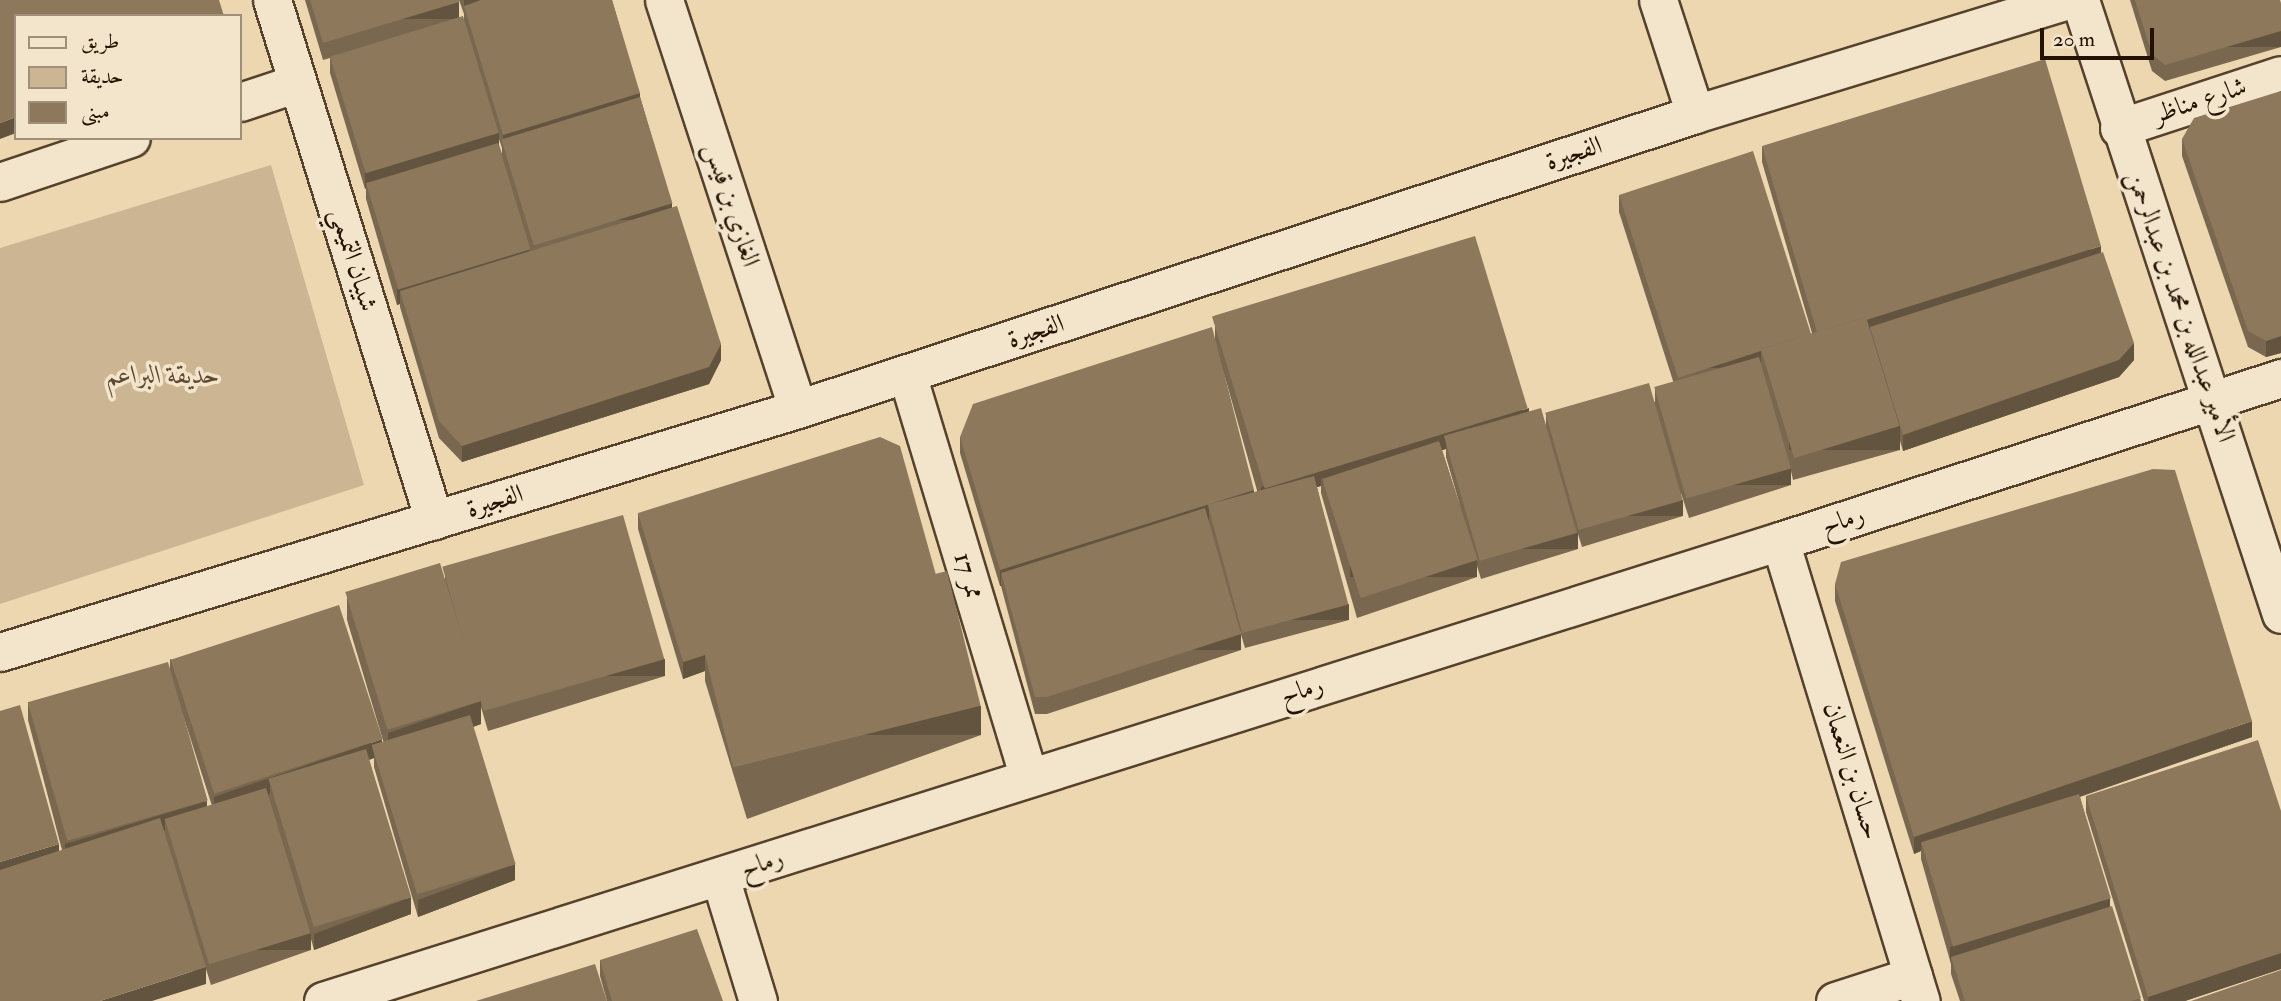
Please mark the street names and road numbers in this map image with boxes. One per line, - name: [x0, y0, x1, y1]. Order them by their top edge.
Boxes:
- street label: شارع مناظر: [2149, 71, 2251, 131]
- street label: الفجيرة: [1542, 130, 1606, 178]
- street label: الغازي بن قيس: [696, 139, 766, 271]
- street label: الأمير عبدالله بن محمد بن عبدالرحمن: [2119, 167, 2241, 447]
- street label: شيبان التميمي: [323, 205, 383, 315]
- street label: الفجيرة: [1004, 308, 1068, 356]
- street label: الفجيرة: [463, 479, 527, 525]
- street label: رماح: [1817, 499, 1869, 543]
- street label: ممر 17: [946, 549, 990, 603]
- street label: رماح: [1277, 670, 1327, 712]
- street label: حسان بن النعمان: [1815, 699, 1887, 843]
- street label: رماح: [736, 842, 788, 886]

